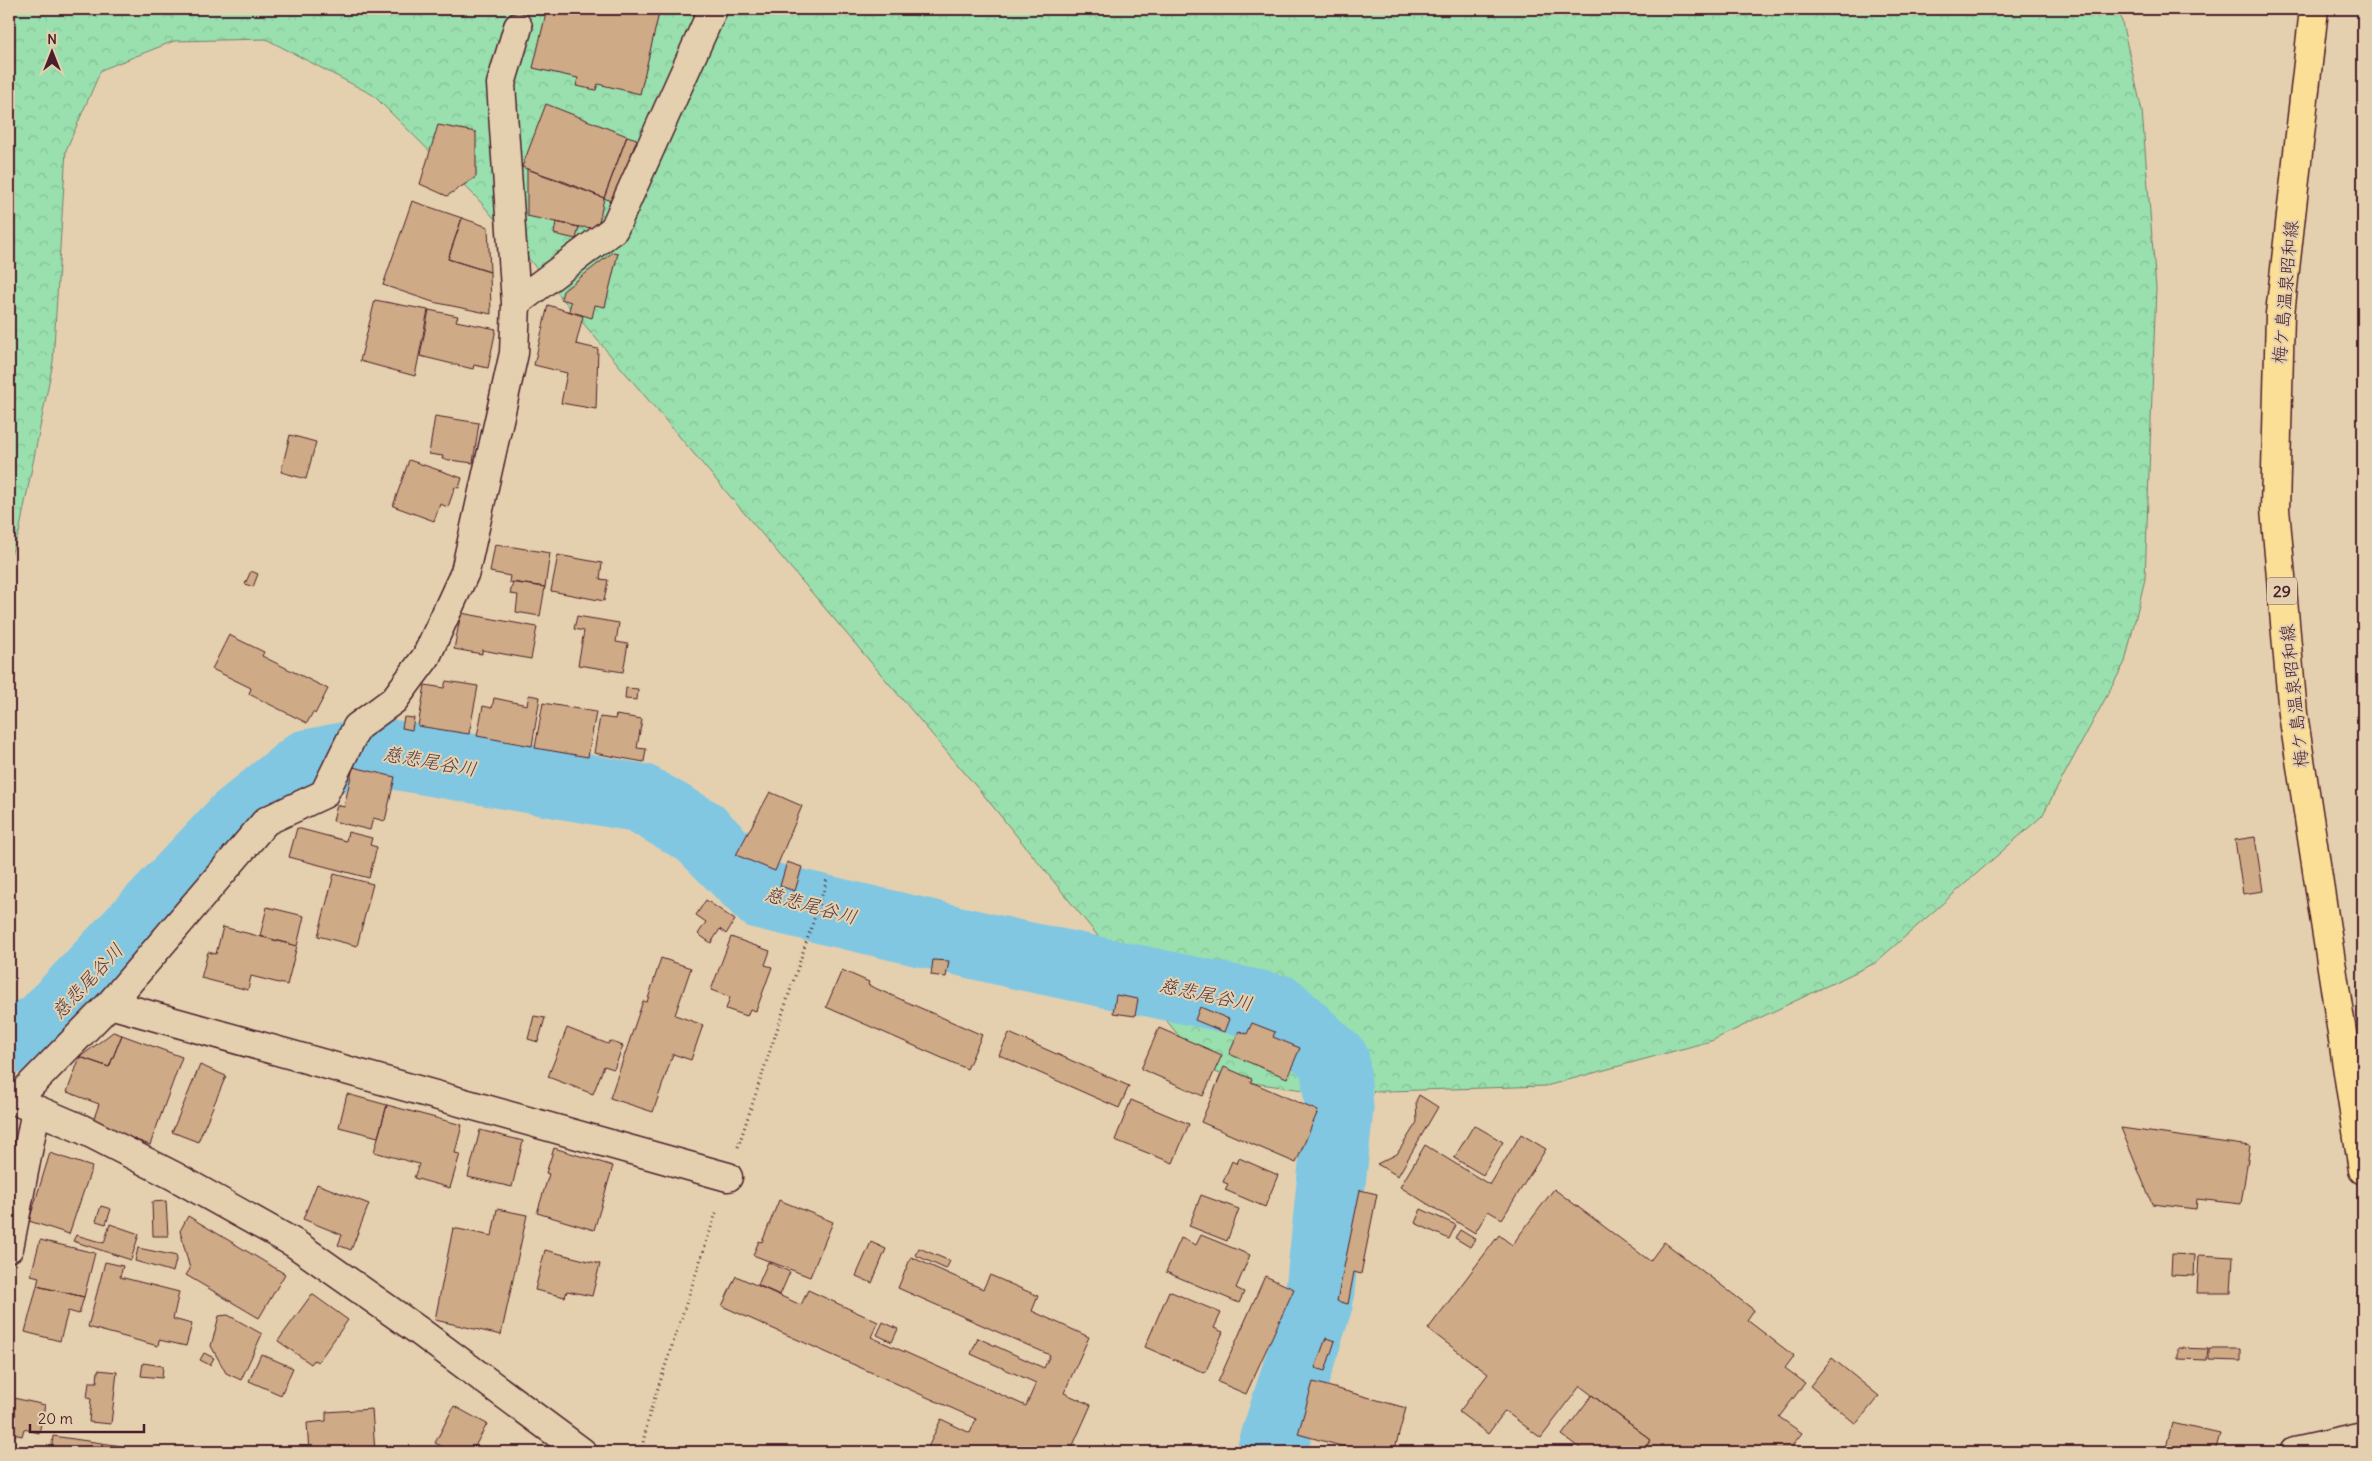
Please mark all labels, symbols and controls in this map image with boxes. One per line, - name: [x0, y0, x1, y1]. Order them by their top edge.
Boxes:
- north arrow: [28, 28, 78, 78]
- text: N: [47, 30, 57, 48]
- street label: 梅ケ島温泉昭和線: [2267, 219, 2303, 365]
- road number: 29: [2267, 578, 2297, 604]
- street label: 梅ケ島温泉昭和線: [2275, 623, 2313, 769]
- water label: 慈悲尾谷川: [381, 741, 479, 781]
- water label: 慈悲尾谷川: [762, 881, 860, 929]
- water label: 慈悲尾谷川: [46, 938, 128, 1024]
- water label: 慈悲尾谷川: [1157, 972, 1255, 1016]
- scale bar: [30, 1401, 144, 1433]
- text: 20 m: [38, 1409, 73, 1428]

